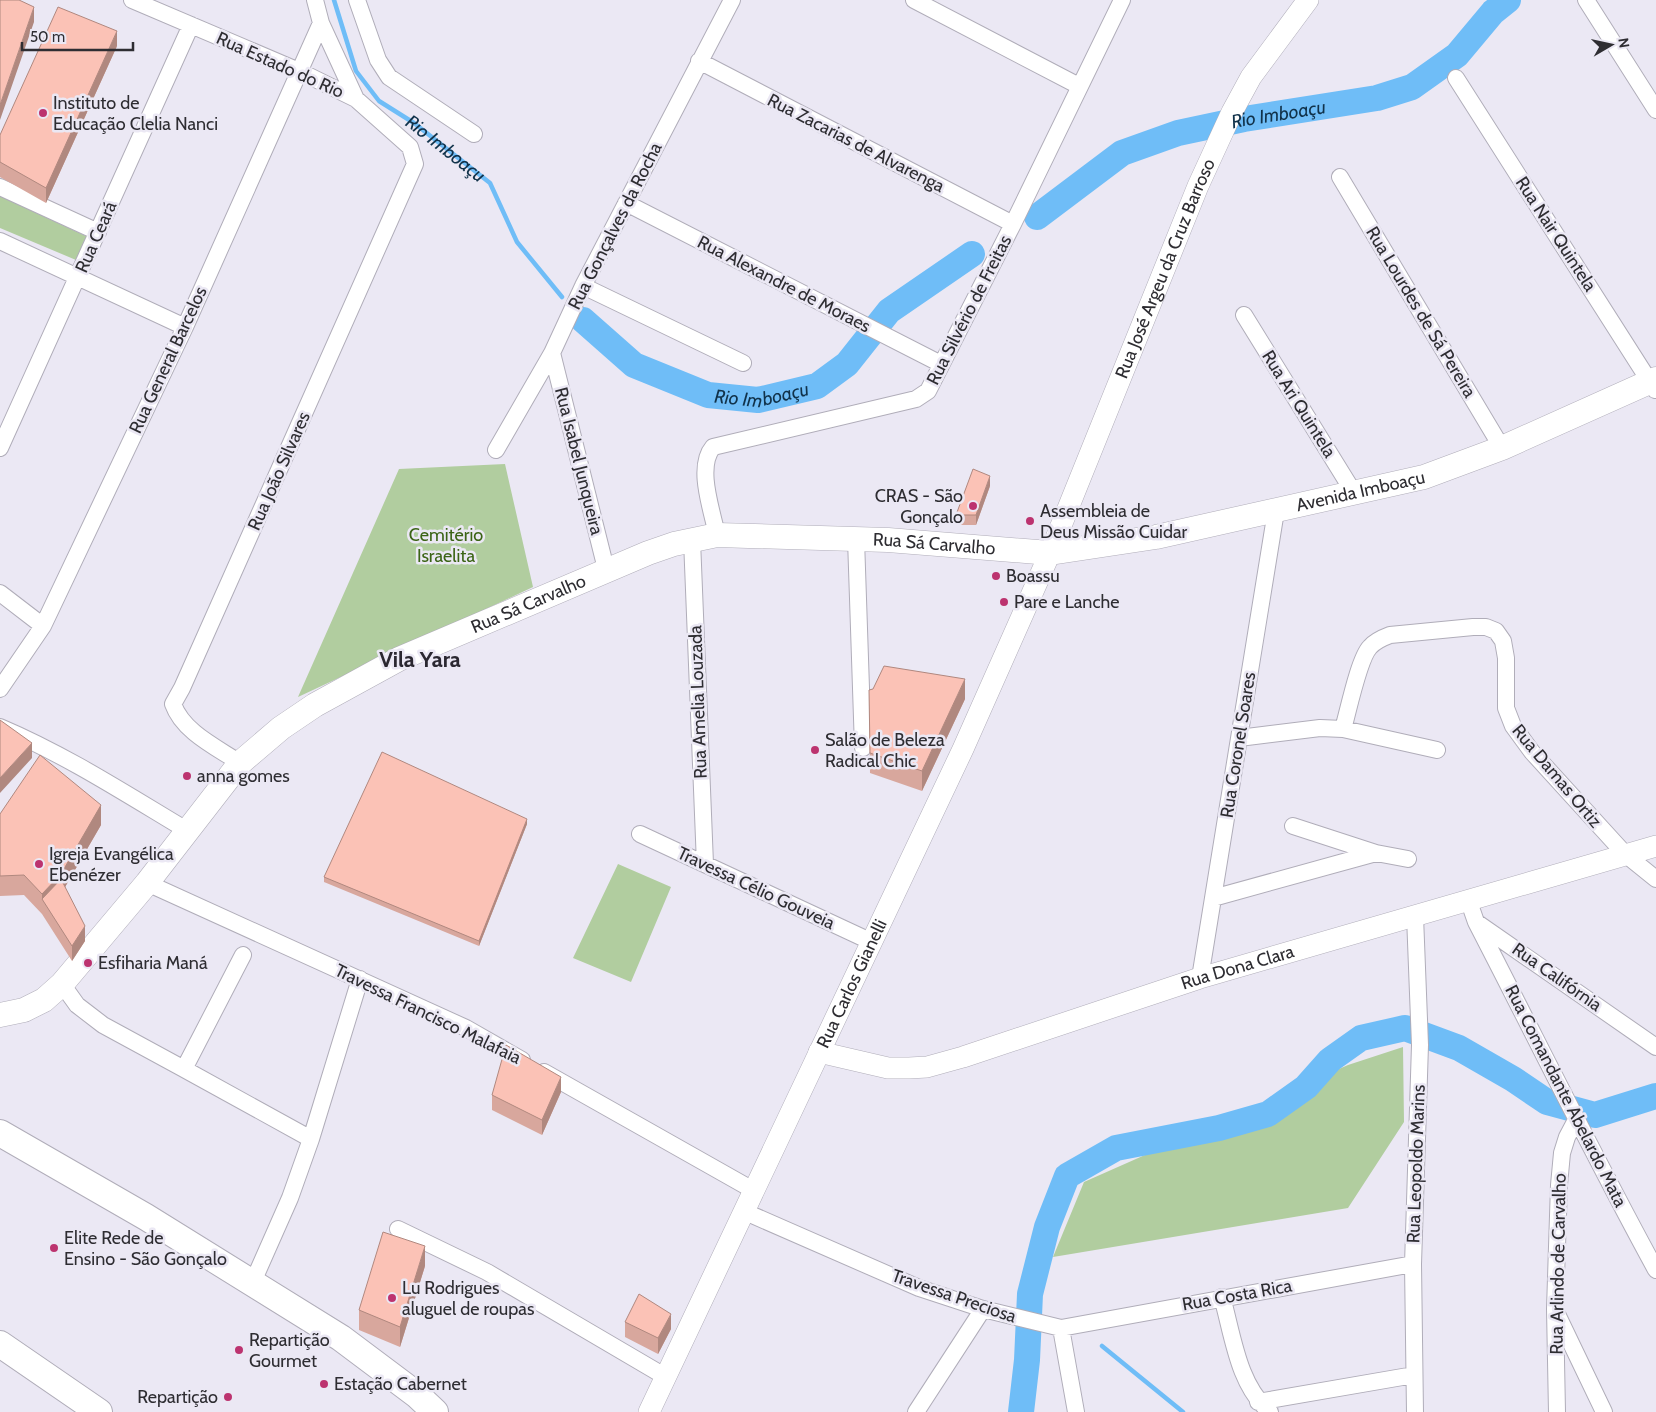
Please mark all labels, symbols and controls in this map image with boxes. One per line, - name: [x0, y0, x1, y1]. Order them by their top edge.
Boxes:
- scale bar: [22, 20, 134, 52]
- north arrow: [1586, 20, 1636, 70]
- street label: Rua Estado do Rio: [213, 27, 347, 103]
- text: 50 m: [30, 28, 65, 46]
- text: N: [1614, 37, 1634, 49]
- street label: Rua Zacarias de Alvarenga: [764, 89, 948, 197]
- place label: Instituto de Educação Clelia Nanci: [53, 92, 218, 135]
- water label: Rio Imboaçu: [1229, 95, 1327, 133]
- marker: Instituto de Educação Clelia Nanci: [37, 107, 49, 119]
- water label: Rio Imboaçu: [402, 110, 490, 187]
- street label: Rua Gonçalves da Rocha: [563, 138, 667, 313]
- street label: Rua José Argeu da Cruz Barroso: [1111, 155, 1220, 382]
- street label: Rua Nair Quintela: [1511, 172, 1601, 296]
- street label: Rua Ceará: [71, 198, 122, 276]
- street label: Rua Lourdes de Sá Pereira: [1361, 223, 1481, 402]
- street label: Rua Alexandre de Moraes: [694, 231, 874, 337]
- street label: Rua Silvério de Freitas: [922, 232, 1016, 388]
- street label: Rua General Barcelos: [124, 283, 212, 437]
- street label: Rua Ari Quintela: [1257, 346, 1341, 462]
- water label: Rio Imboaçu: [713, 377, 811, 412]
- street label: Rua Isabel Junqueira: [550, 385, 608, 537]
- street label: Rua João Silvares: [243, 408, 315, 534]
- street label: Avenida Imboaçu: [1294, 466, 1427, 516]
- place label: CRAS - São Gonçalo: [875, 485, 963, 528]
- marker: CRAS - São Gonçalo: [967, 500, 979, 512]
- place label: Assembleia de Deus Missão Cuidar: [1040, 500, 1188, 543]
- marker: Assembleia de Deus Missão Cuidar: [1024, 515, 1036, 527]
- park label: Cemitério Israelita: [409, 524, 483, 567]
- street label: Rua Sá Carvalho: [873, 529, 996, 560]
- place label: Boassu: [1006, 565, 1060, 587]
- street label: Rua Sá Carvalho: [467, 570, 589, 638]
- marker: Boassu: [990, 570, 1002, 582]
- place label: Pare e Lanche: [1014, 591, 1120, 613]
- marker: Pare e Lanche: [998, 596, 1010, 608]
- street label: Rua Amelia Louzada: [684, 625, 712, 779]
- district label: Vila Yara: [379, 646, 461, 673]
- street label: Rua Coronel Soares: [1216, 670, 1260, 820]
- street label: Rua Damas Ortiz: [1507, 720, 1607, 833]
- place label: Salão de Beleza Radical Chic: [825, 729, 945, 772]
- marker: Salão de Beleza Radical Chic: [809, 744, 821, 756]
- place label: anna gomes: [197, 765, 290, 787]
- marker: anna gomes: [181, 770, 193, 782]
- street label: Travessa Célio Gouveia: [674, 842, 839, 934]
- place label: Igreja Evangélica Ebenézer: [49, 843, 174, 886]
- marker: Igreja Evangélica Ebenézer: [33, 858, 45, 870]
- street label: Rua Carlos Gianelli: [812, 916, 892, 1052]
- street label: Rua Califórnia: [1508, 938, 1606, 1016]
- street label: Rua Dona Clara: [1178, 940, 1297, 995]
- place label: Esfiharia Maná: [98, 952, 208, 974]
- marker: Esfiharia Maná: [82, 957, 94, 969]
- street label: Travessa Francisco Malafaia: [331, 959, 525, 1069]
- street label: Rua Comandante Abelardo Mata: [1500, 981, 1632, 1211]
- street label: Rua Leopoldo Marins: [1402, 1084, 1430, 1244]
- street label: Rua Arlindo de Carvalho: [1545, 1173, 1571, 1355]
- place label: Elite Rede de Ensino - São Gonçalo: [64, 1227, 227, 1270]
- marker: Elite Rede de Ensino - São Gonçalo: [48, 1242, 60, 1254]
- street label: Travessa Preciosa: [889, 1264, 1019, 1328]
- street label: Rua Costa Rica: [1180, 1274, 1294, 1315]
- place label: Lu Rodrigues aluguel de roupas: [402, 1277, 534, 1320]
- marker: Lu Rodrigues aluguel de roupas: [386, 1292, 398, 1304]
- place label: Repartição Gourmet: [249, 1329, 330, 1372]
- marker: Repartição Gourmet: [233, 1344, 245, 1356]
- place label: Estação Cabernet: [334, 1373, 467, 1395]
- marker: Estação Cabernet: [318, 1378, 330, 1390]
- place label: Repartição: [137, 1386, 218, 1408]
- marker: Repartição: [222, 1391, 234, 1403]

